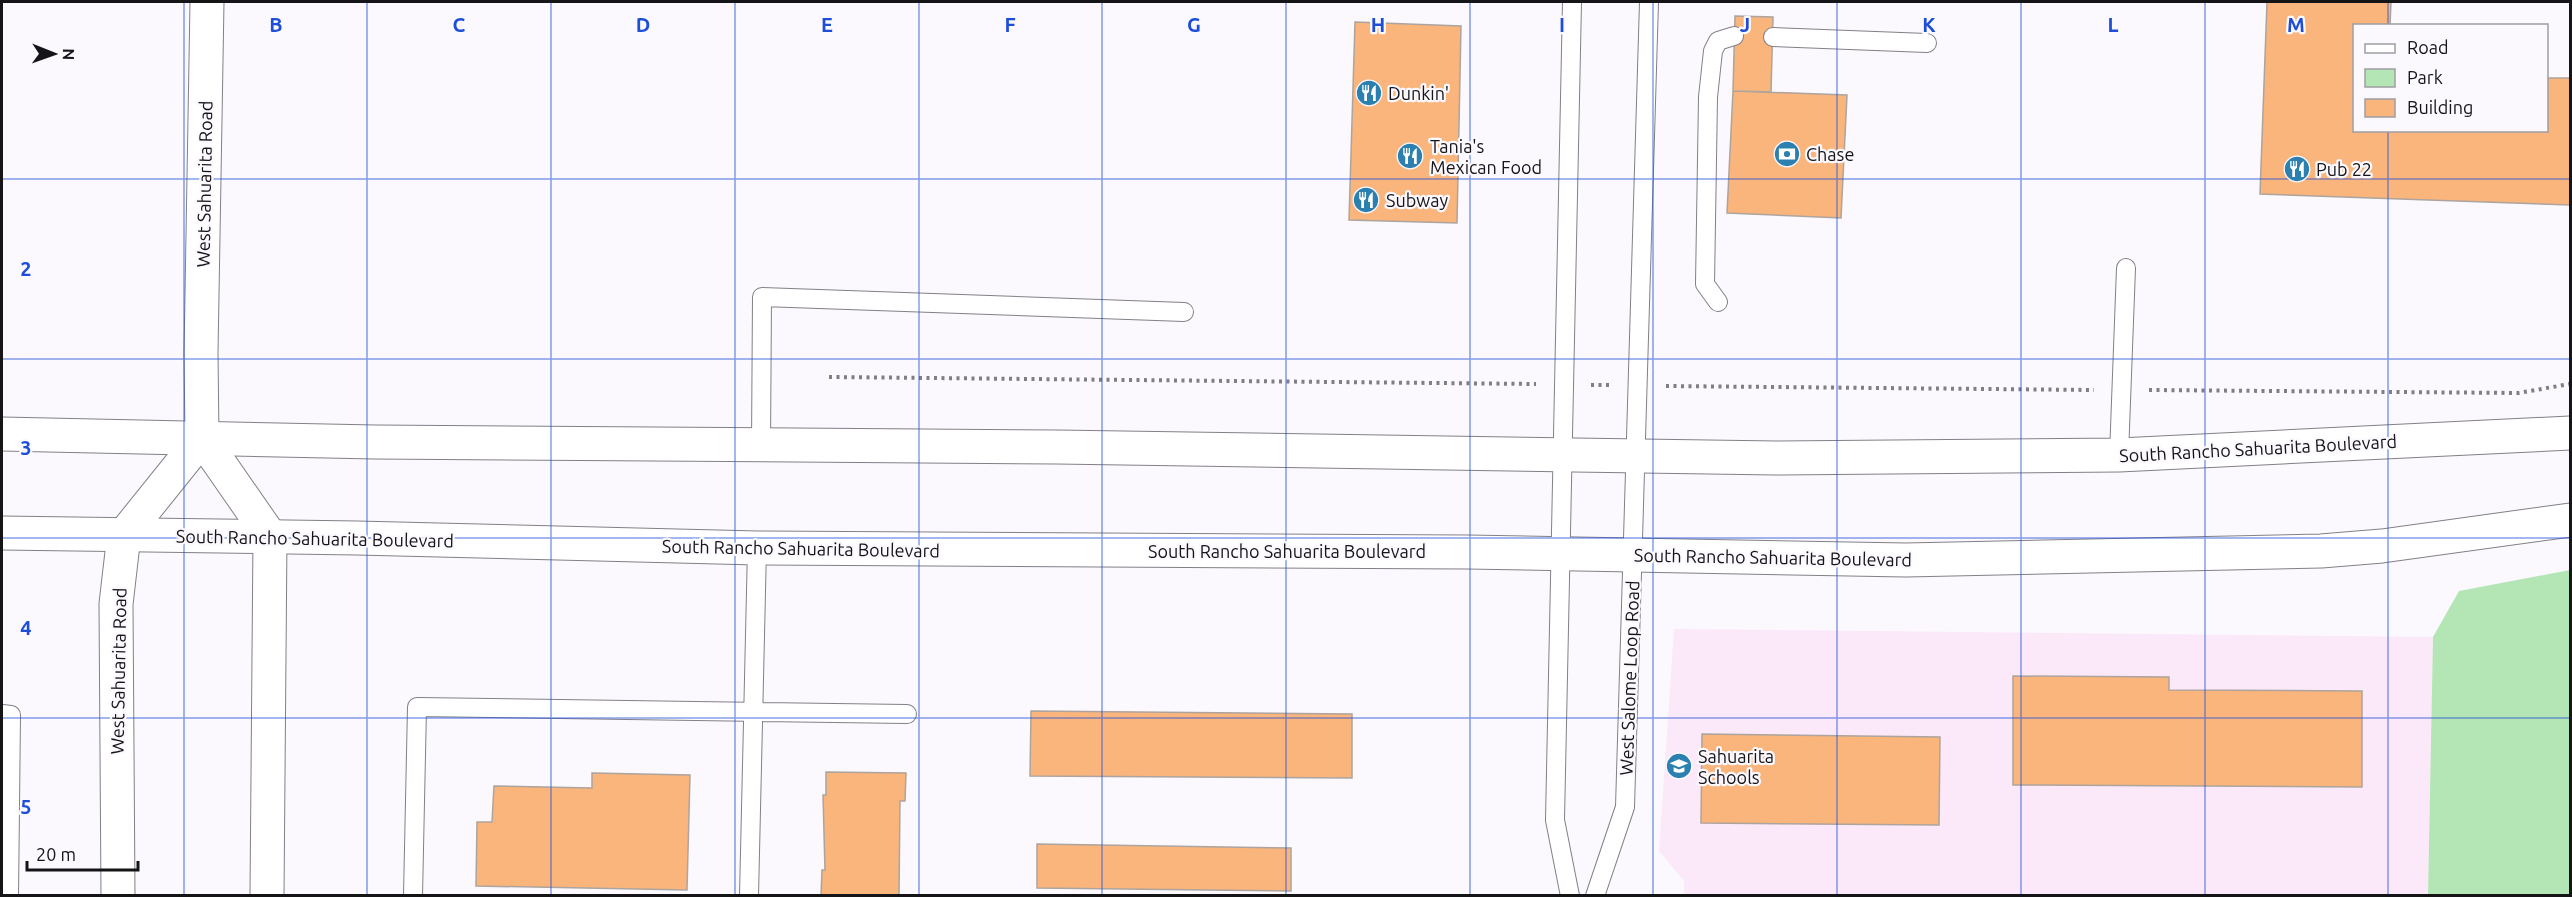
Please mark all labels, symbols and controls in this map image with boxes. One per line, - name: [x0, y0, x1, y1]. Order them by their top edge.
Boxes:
- text: B: [269, 13, 283, 36]
- text: C: [453, 13, 466, 36]
- text: D: [636, 13, 650, 36]
- text: E: [821, 13, 833, 36]
- text: F: [1004, 13, 1016, 36]
- text: G: [1187, 13, 1201, 36]
- text: H: [1371, 13, 1385, 36]
- text: I: [1559, 13, 1565, 36]
- text: J: [1740, 13, 1750, 36]
- text: K: [1922, 13, 1936, 36]
- text: L: [2108, 13, 2119, 36]
- text: M: [2287, 13, 2305, 36]
- north arrow: [24, 24, 84, 84]
- legend: [2353, 24, 2548, 132]
- text: Road: [2407, 37, 2449, 57]
- text: N: [60, 48, 78, 60]
- text: Park: [2407, 67, 2443, 87]
- restaurant icon: Dunkin': [1354, 78, 1384, 108]
- place label: Dunkin': [1388, 83, 1449, 103]
- text: Building: [2407, 97, 2473, 117]
- street label: West Sahuarita Road: [193, 100, 215, 268]
- place label: Tania's Mexican Food: [1430, 136, 1542, 177]
- bank icon: Chase: [1772, 139, 1802, 169]
- restaurant icon: Tania's Mexican Food: [1395, 141, 1425, 171]
- place label: Chase: [1806, 144, 1854, 164]
- restaurant icon: Pub 22: [2282, 154, 2312, 184]
- place label: Pub 22: [2316, 159, 2372, 179]
- restaurant icon: Subway: [1351, 185, 1381, 215]
- place label: Subway: [1386, 190, 1448, 210]
- text: 2: [20, 257, 32, 280]
- street label: South Rancho Sahuarita Boulevard: [2119, 431, 2397, 465]
- text: 3: [20, 436, 32, 459]
- street label: South Rancho Sahuarita Boulevard: [176, 526, 454, 550]
- street label: South Rancho Sahuarita Boulevard: [662, 536, 940, 560]
- street label: South Rancho Sahuarita Boulevard: [1148, 541, 1426, 561]
- street label: South Rancho Sahuarita Boulevard: [1634, 545, 1912, 569]
- street label: West Salome Loop Road: [1616, 580, 1642, 776]
- street label: West Sahuarita Road: [107, 587, 129, 755]
- text: 4: [20, 616, 32, 639]
- place label: Sahuarita Schools: [1698, 746, 1774, 787]
- school or university icon: Sahuarita Schools: [1664, 751, 1694, 781]
- text: 5: [20, 795, 32, 818]
- scale bar: [27, 834, 138, 872]
- text: 20 m: [36, 844, 76, 864]

